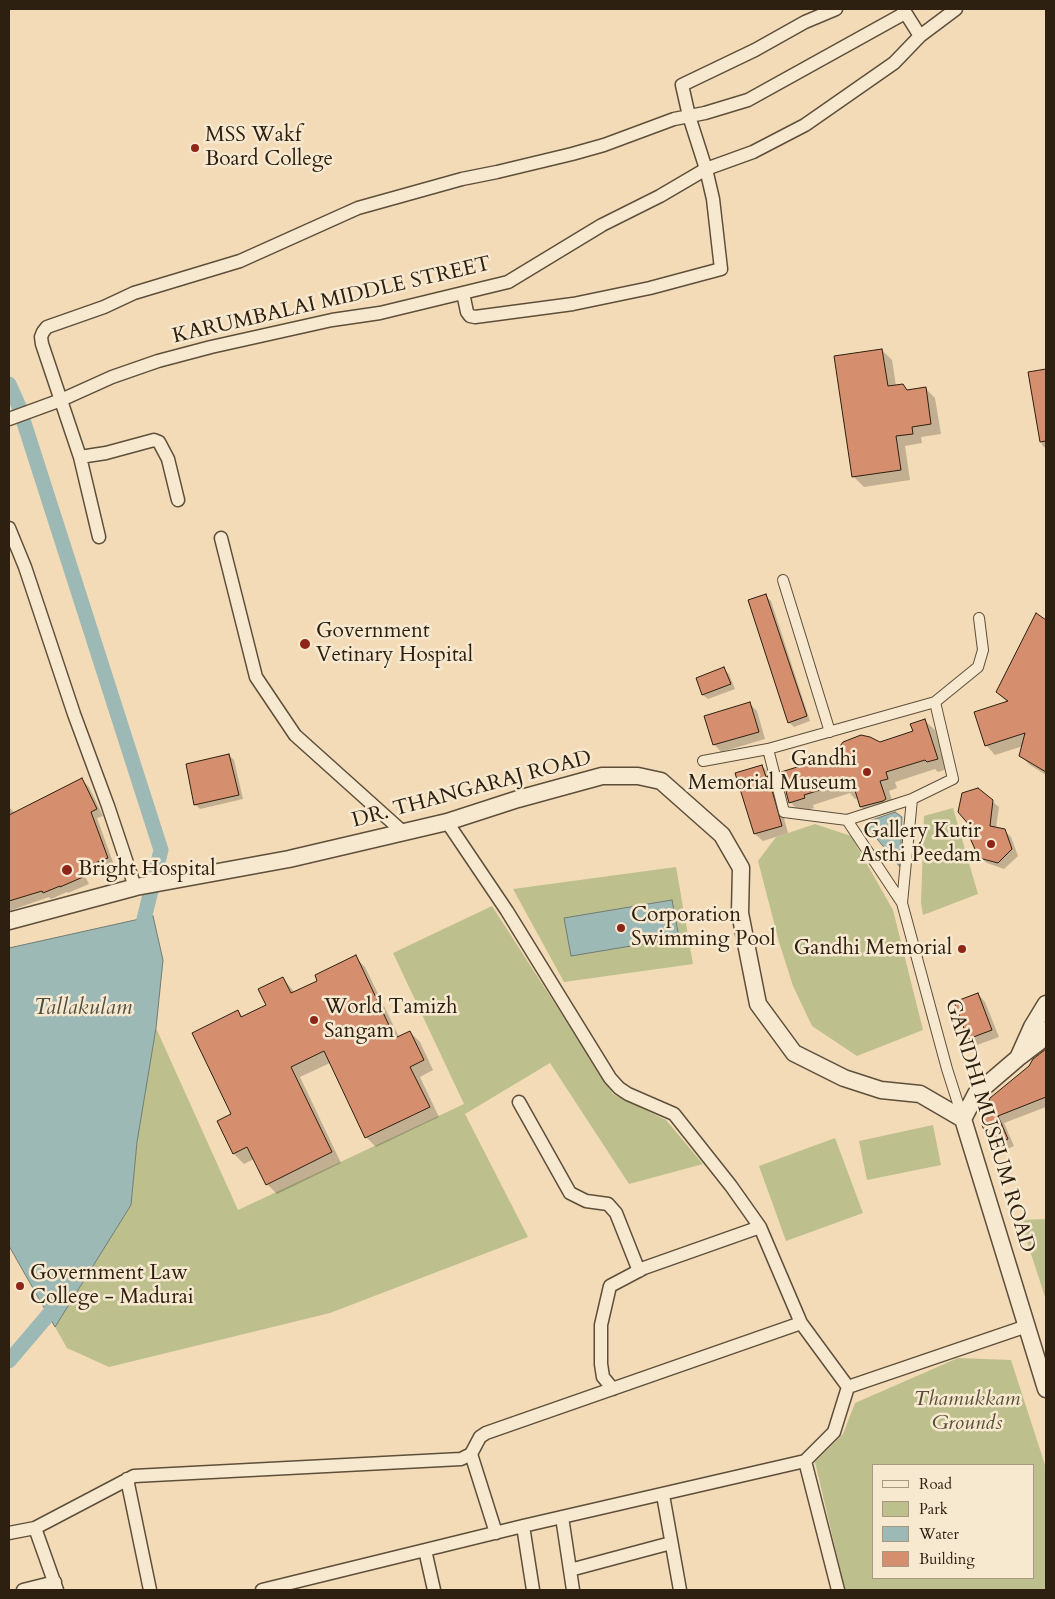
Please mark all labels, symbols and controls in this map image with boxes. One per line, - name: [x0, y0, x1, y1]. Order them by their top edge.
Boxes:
- place label: MSS Wakf Board College: [205, 123, 333, 173]
- marker: MSS Wakf Board College: [189, 142, 201, 154]
- street label: KARUMBALAI MIDDLE STREET: [170, 252, 494, 350]
- place label: Government Vetinary Hospital: [316, 619, 473, 669]
- marker: Government Vetinary Hospital: [298, 637, 312, 651]
- street label: DR. THANGARAJ ROAD: [349, 746, 595, 834]
- place label: Gandhi Memorial Museum: [688, 747, 857, 797]
- marker: Gandhi Memorial Museum: [861, 766, 873, 778]
- place label: Gallery Kutir Asthi Peedam: [860, 819, 981, 869]
- marker: Gallery Kutir Asthi Peedam: [985, 838, 997, 850]
- place label: Bright Hospital: [78, 857, 215, 883]
- marker: Bright Hospital: [60, 863, 74, 877]
- place label: Corporation Swimming Pool: [631, 903, 775, 953]
- marker: Corporation Swimming Pool: [615, 922, 627, 934]
- place label: Gandhi Memorial: [794, 936, 952, 962]
- marker: Gandhi Memorial: [956, 943, 968, 955]
- place label: World Tamizh Sangam: [324, 995, 457, 1045]
- water label: Tallakulam: [34, 996, 132, 1022]
- street label: GANDHI MUSEUM ROAD: [938, 996, 1040, 1256]
- marker: World Tamizh Sangam: [308, 1014, 320, 1026]
- place label: Government Law College - Madurai: [30, 1261, 194, 1311]
- marker: Government Law College - Madurai: [14, 1280, 26, 1292]
- park label: Thamukkam Grounds: [914, 1387, 1020, 1437]
- legend: [872, 1464, 1035, 1579]
- text: Road: [919, 1474, 952, 1494]
- text: Park: [919, 1499, 948, 1519]
- text: Water: [919, 1524, 959, 1544]
- text: Building: [919, 1549, 975, 1569]

